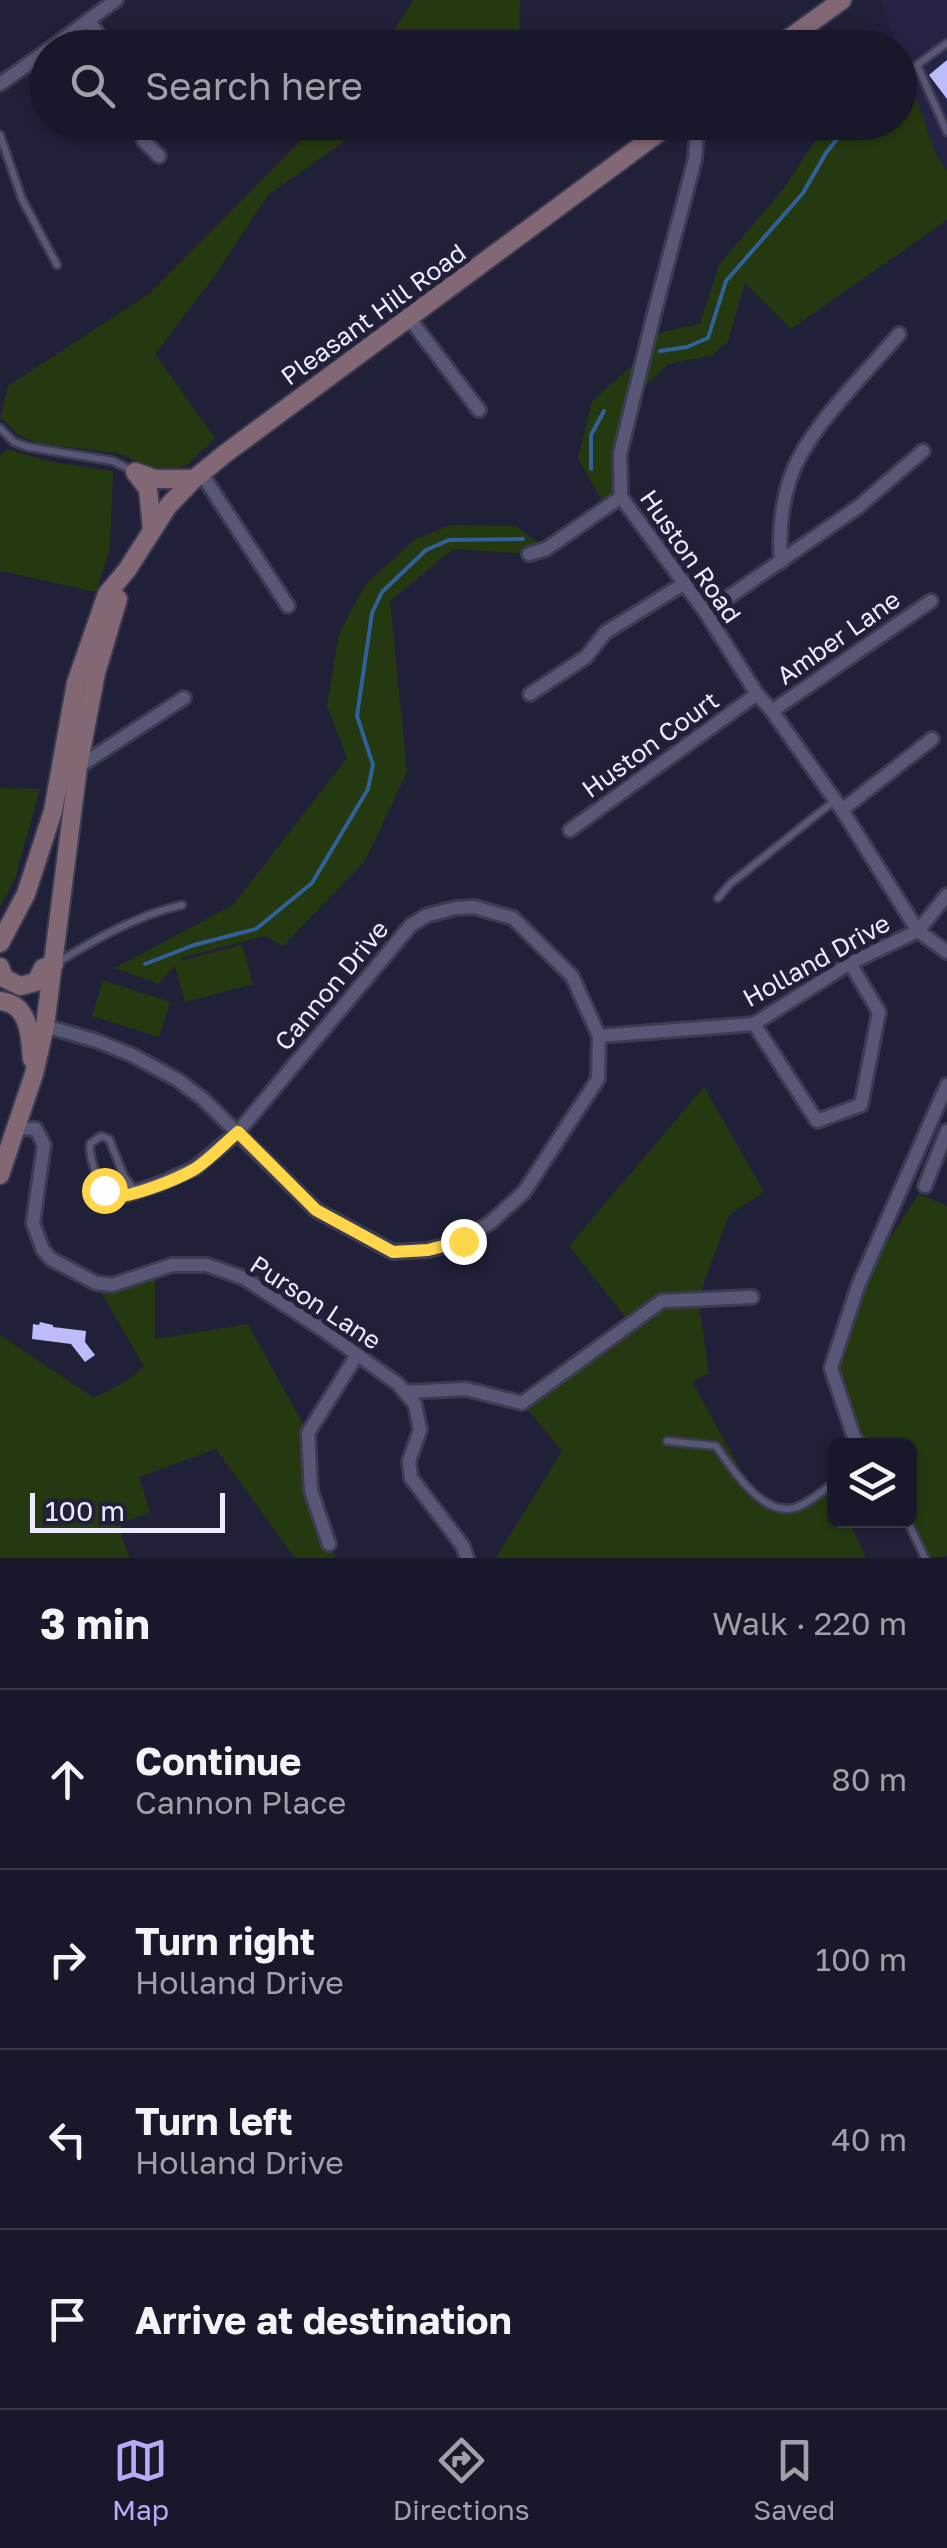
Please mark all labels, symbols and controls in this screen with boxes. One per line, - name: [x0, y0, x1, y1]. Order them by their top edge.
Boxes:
- search box: [30, 30, 917, 140]
- icon: search: [65, 58, 120, 113]
- text: Search here: [145, 63, 363, 108]
- street label: Pleasant Hill Road: [275, 237, 471, 391]
- street label: Huston Road: [634, 484, 748, 628]
- street label: Amber Lane: [770, 583, 906, 691]
- street label: Huston Court: [576, 684, 724, 804]
- street label: Holland Drive: [737, 907, 895, 1013]
- street label: Cannon Drive: [268, 914, 394, 1056]
- route start: [82, 1168, 128, 1214]
- route end: [441, 1219, 487, 1265]
- street label: Purson Lane: [245, 1248, 387, 1356]
- map controls: [827, 1438, 917, 1528]
- button: layers: [827, 1438, 917, 1528]
- scale bar: [30, 1488, 225, 1532]
- text: 100 m: [45, 1494, 125, 1527]
- text: 3 min: [40, 1598, 150, 1648]
- text: Walk · 220 m: [712, 1604, 907, 1642]
- text: Continue: [135, 1738, 301, 1783]
- icon: ahead: [40, 1752, 95, 1807]
- text: 80 m: [831, 1760, 907, 1798]
- text: Cannon Place: [135, 1783, 346, 1821]
- text: Turn right: [135, 1918, 315, 1963]
- icon: right: [40, 1932, 95, 1987]
- text: 100 m: [815, 1940, 907, 1978]
- text: Holland Drive: [135, 1963, 344, 2001]
- text: Turn left: [135, 2098, 293, 2143]
- icon: left: [40, 2112, 95, 2167]
- text: 40 m: [831, 2120, 907, 2158]
- text: Holland Drive: [135, 2143, 344, 2181]
- icon: arrive: [40, 2292, 95, 2347]
- text: Arrive at destination: [135, 2297, 512, 2342]
- tab: Map: [112, 2433, 169, 2526]
- tab: Directions: [393, 2433, 530, 2526]
- tab: Saved: [753, 2433, 835, 2526]

